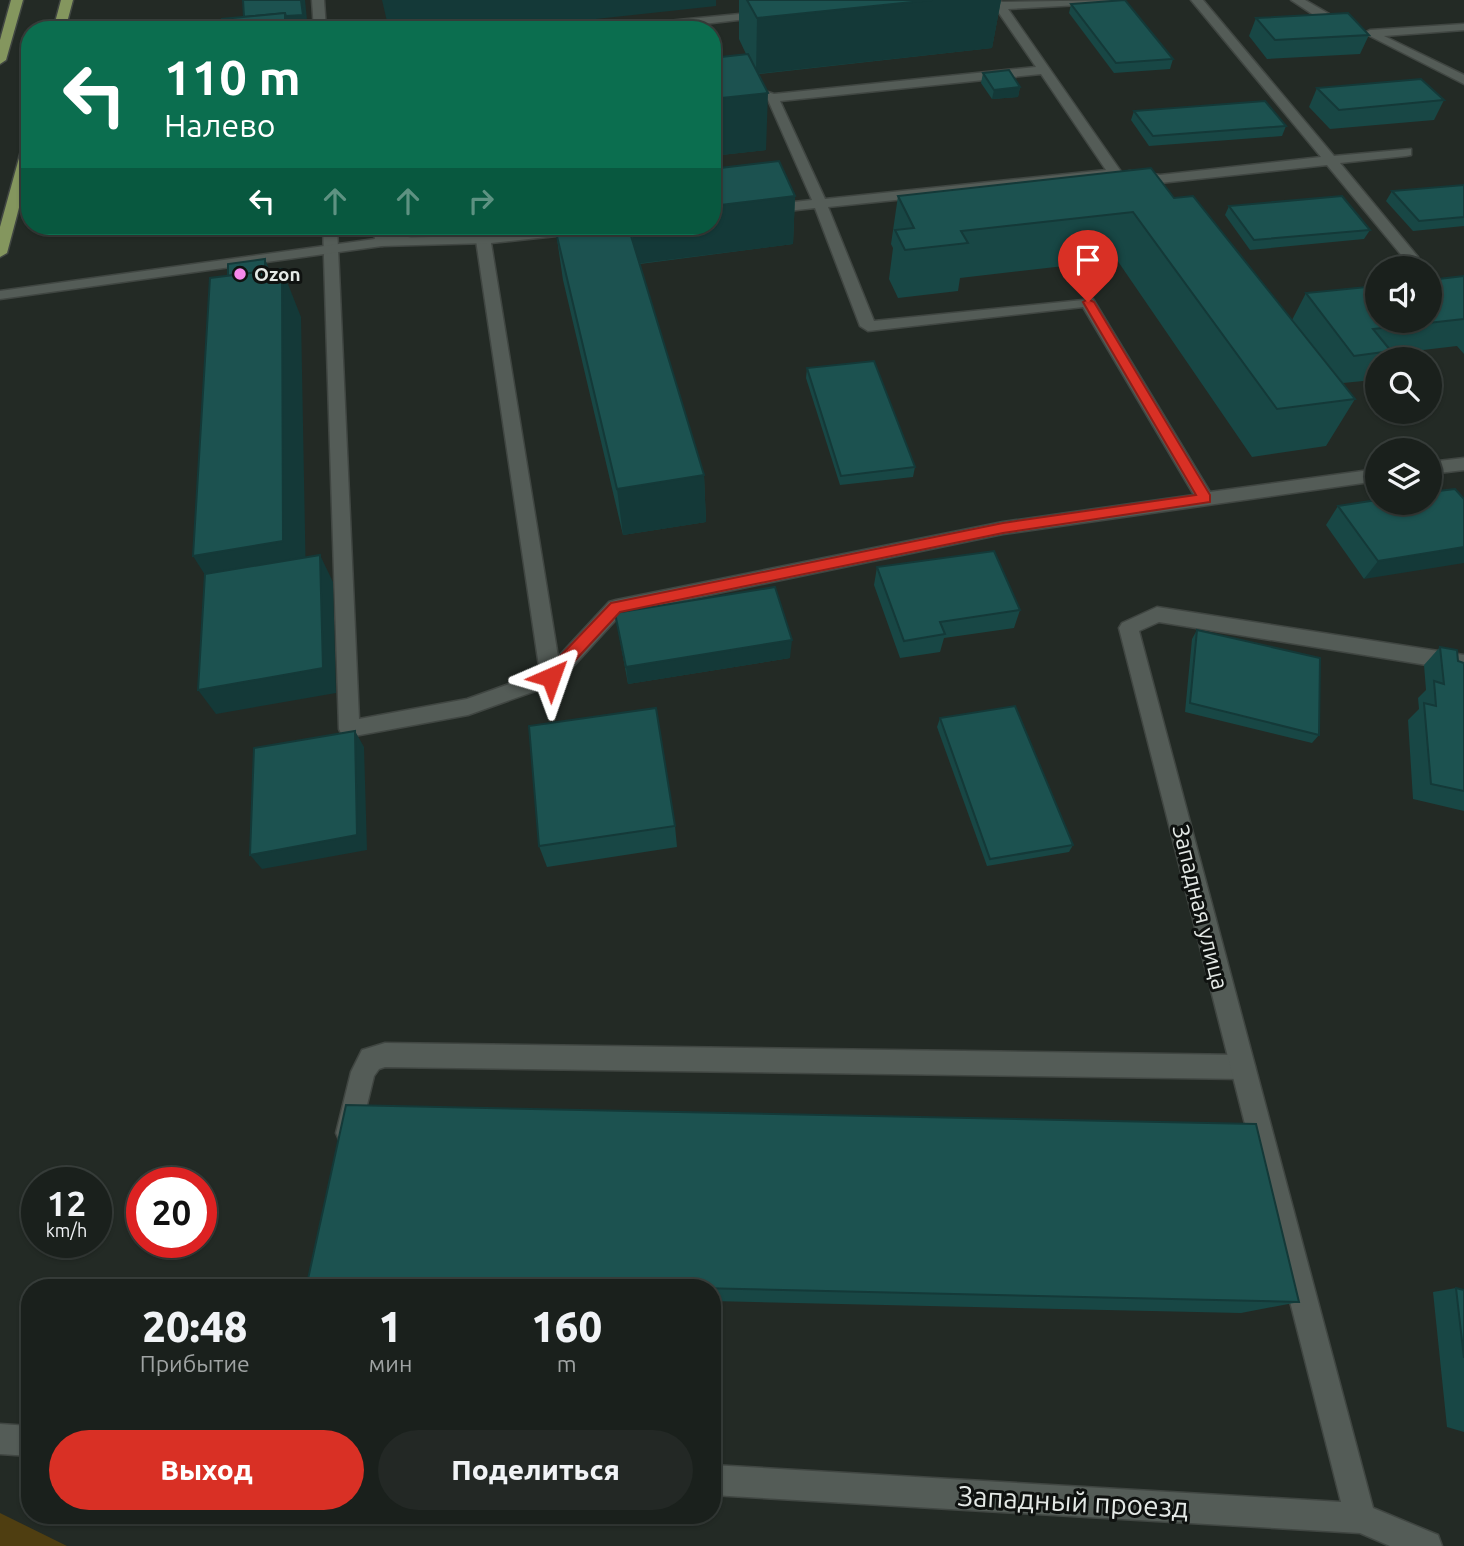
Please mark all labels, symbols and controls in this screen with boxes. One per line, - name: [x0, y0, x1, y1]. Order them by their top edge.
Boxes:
- icon: left: [49, 49, 140, 140]
- text: 110 m: [164, 49, 301, 104]
- text: Налево: [164, 107, 276, 143]
- icon: left: [243, 182, 281, 220]
- icon: ahead: [316, 182, 354, 220]
- icon: ahead: [389, 182, 427, 220]
- icon: right: [462, 182, 500, 220]
- pin: [1058, 230, 1118, 302]
- icon: arrive: [1069, 241, 1107, 279]
- map controls: [1365, 256, 1442, 515]
- button: sound: [1365, 256, 1442, 333]
- place label: Ozon: [254, 263, 301, 285]
- marker: Ozon: [232, 266, 248, 282]
- button: search: [1365, 347, 1442, 424]
- button: layers: [1365, 438, 1442, 515]
- position arrow: [514, 640, 588, 714]
- street label: Западная улица: [1168, 822, 1234, 992]
- speed limit sign: 20: [126, 1167, 217, 1258]
- text: 12: [47, 1183, 86, 1223]
- text: km/h: [46, 1220, 87, 1240]
- text: 20:48: [142, 1303, 247, 1350]
- text: 1: [379, 1303, 402, 1350]
- text: 160: [531, 1303, 602, 1350]
- text: Прибытие: [140, 1351, 250, 1376]
- text: мин: [369, 1351, 412, 1376]
- text: m: [557, 1351, 577, 1376]
- button: Выход: [49, 1430, 364, 1510]
- button: Поделиться: [378, 1430, 693, 1510]
- street label: Западный проезд: [957, 1479, 1189, 1523]

